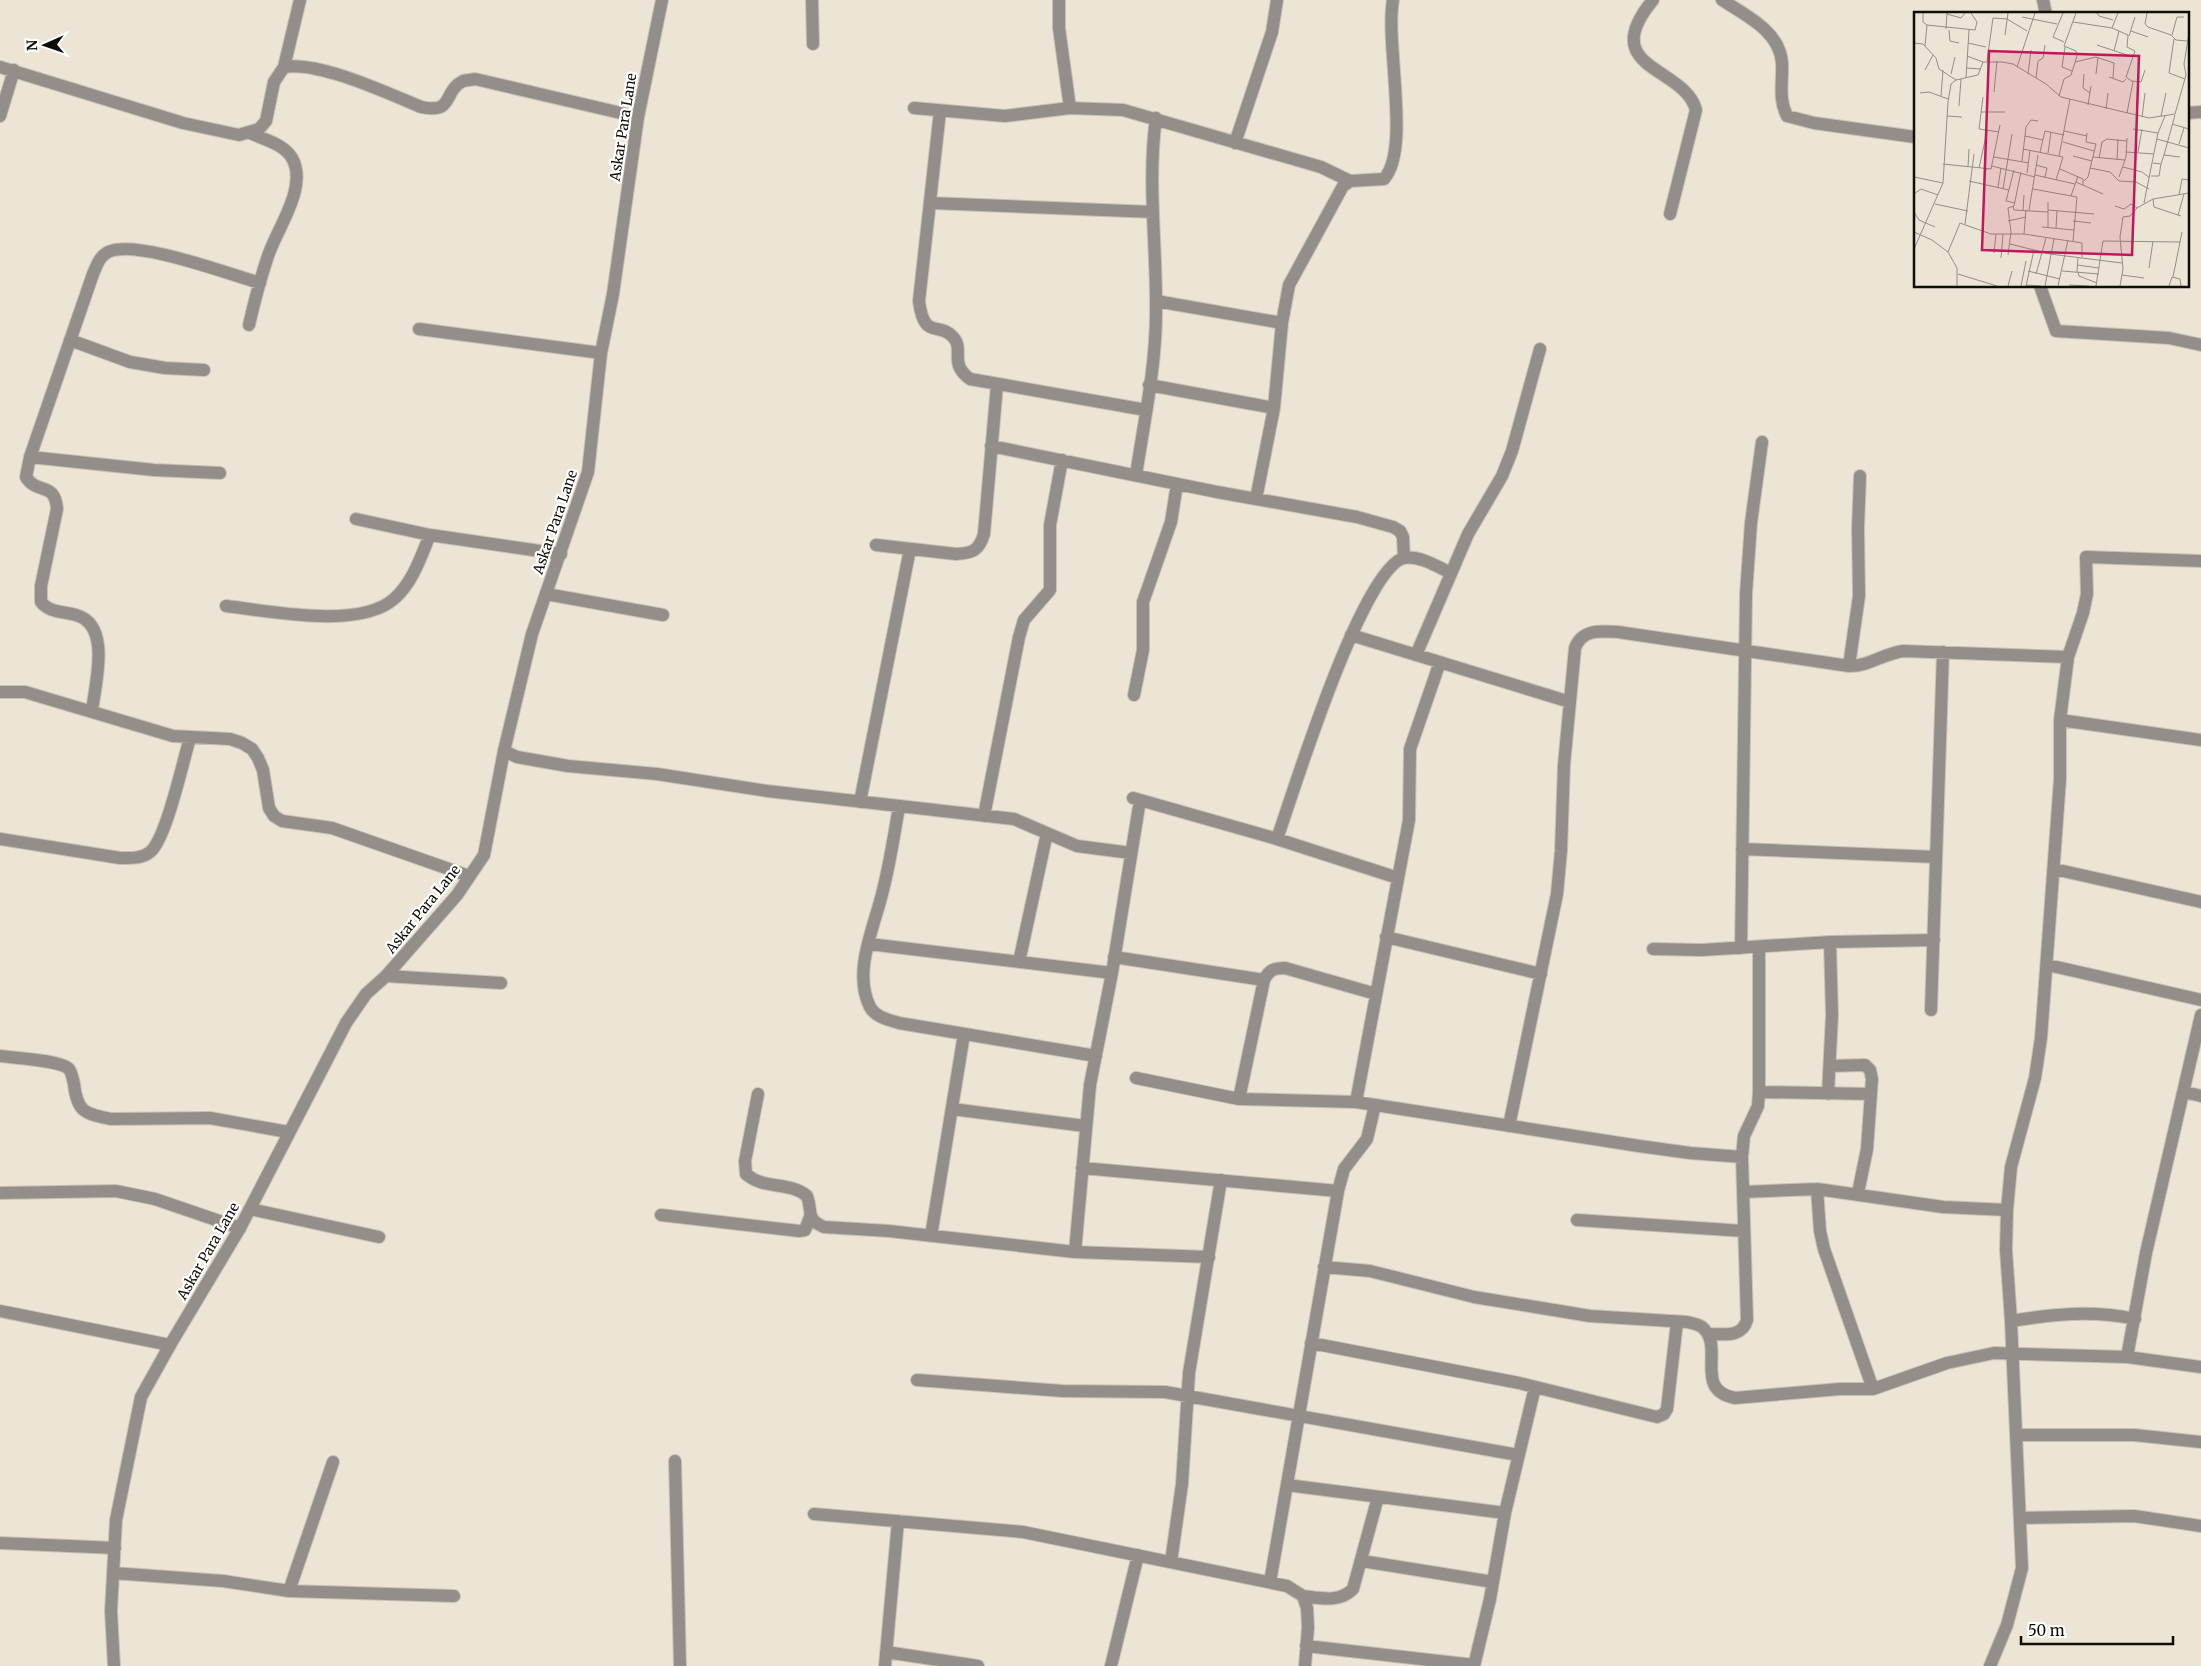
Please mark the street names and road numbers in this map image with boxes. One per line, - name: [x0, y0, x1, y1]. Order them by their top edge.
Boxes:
- street label: Askar Para Lane: [605, 72, 640, 183]
- street label: Askar Para Lane: [528, 467, 581, 577]
- street label: Askar Para Lane: [381, 861, 464, 958]
- street label: Askar Para Lane: [172, 1199, 243, 1304]

